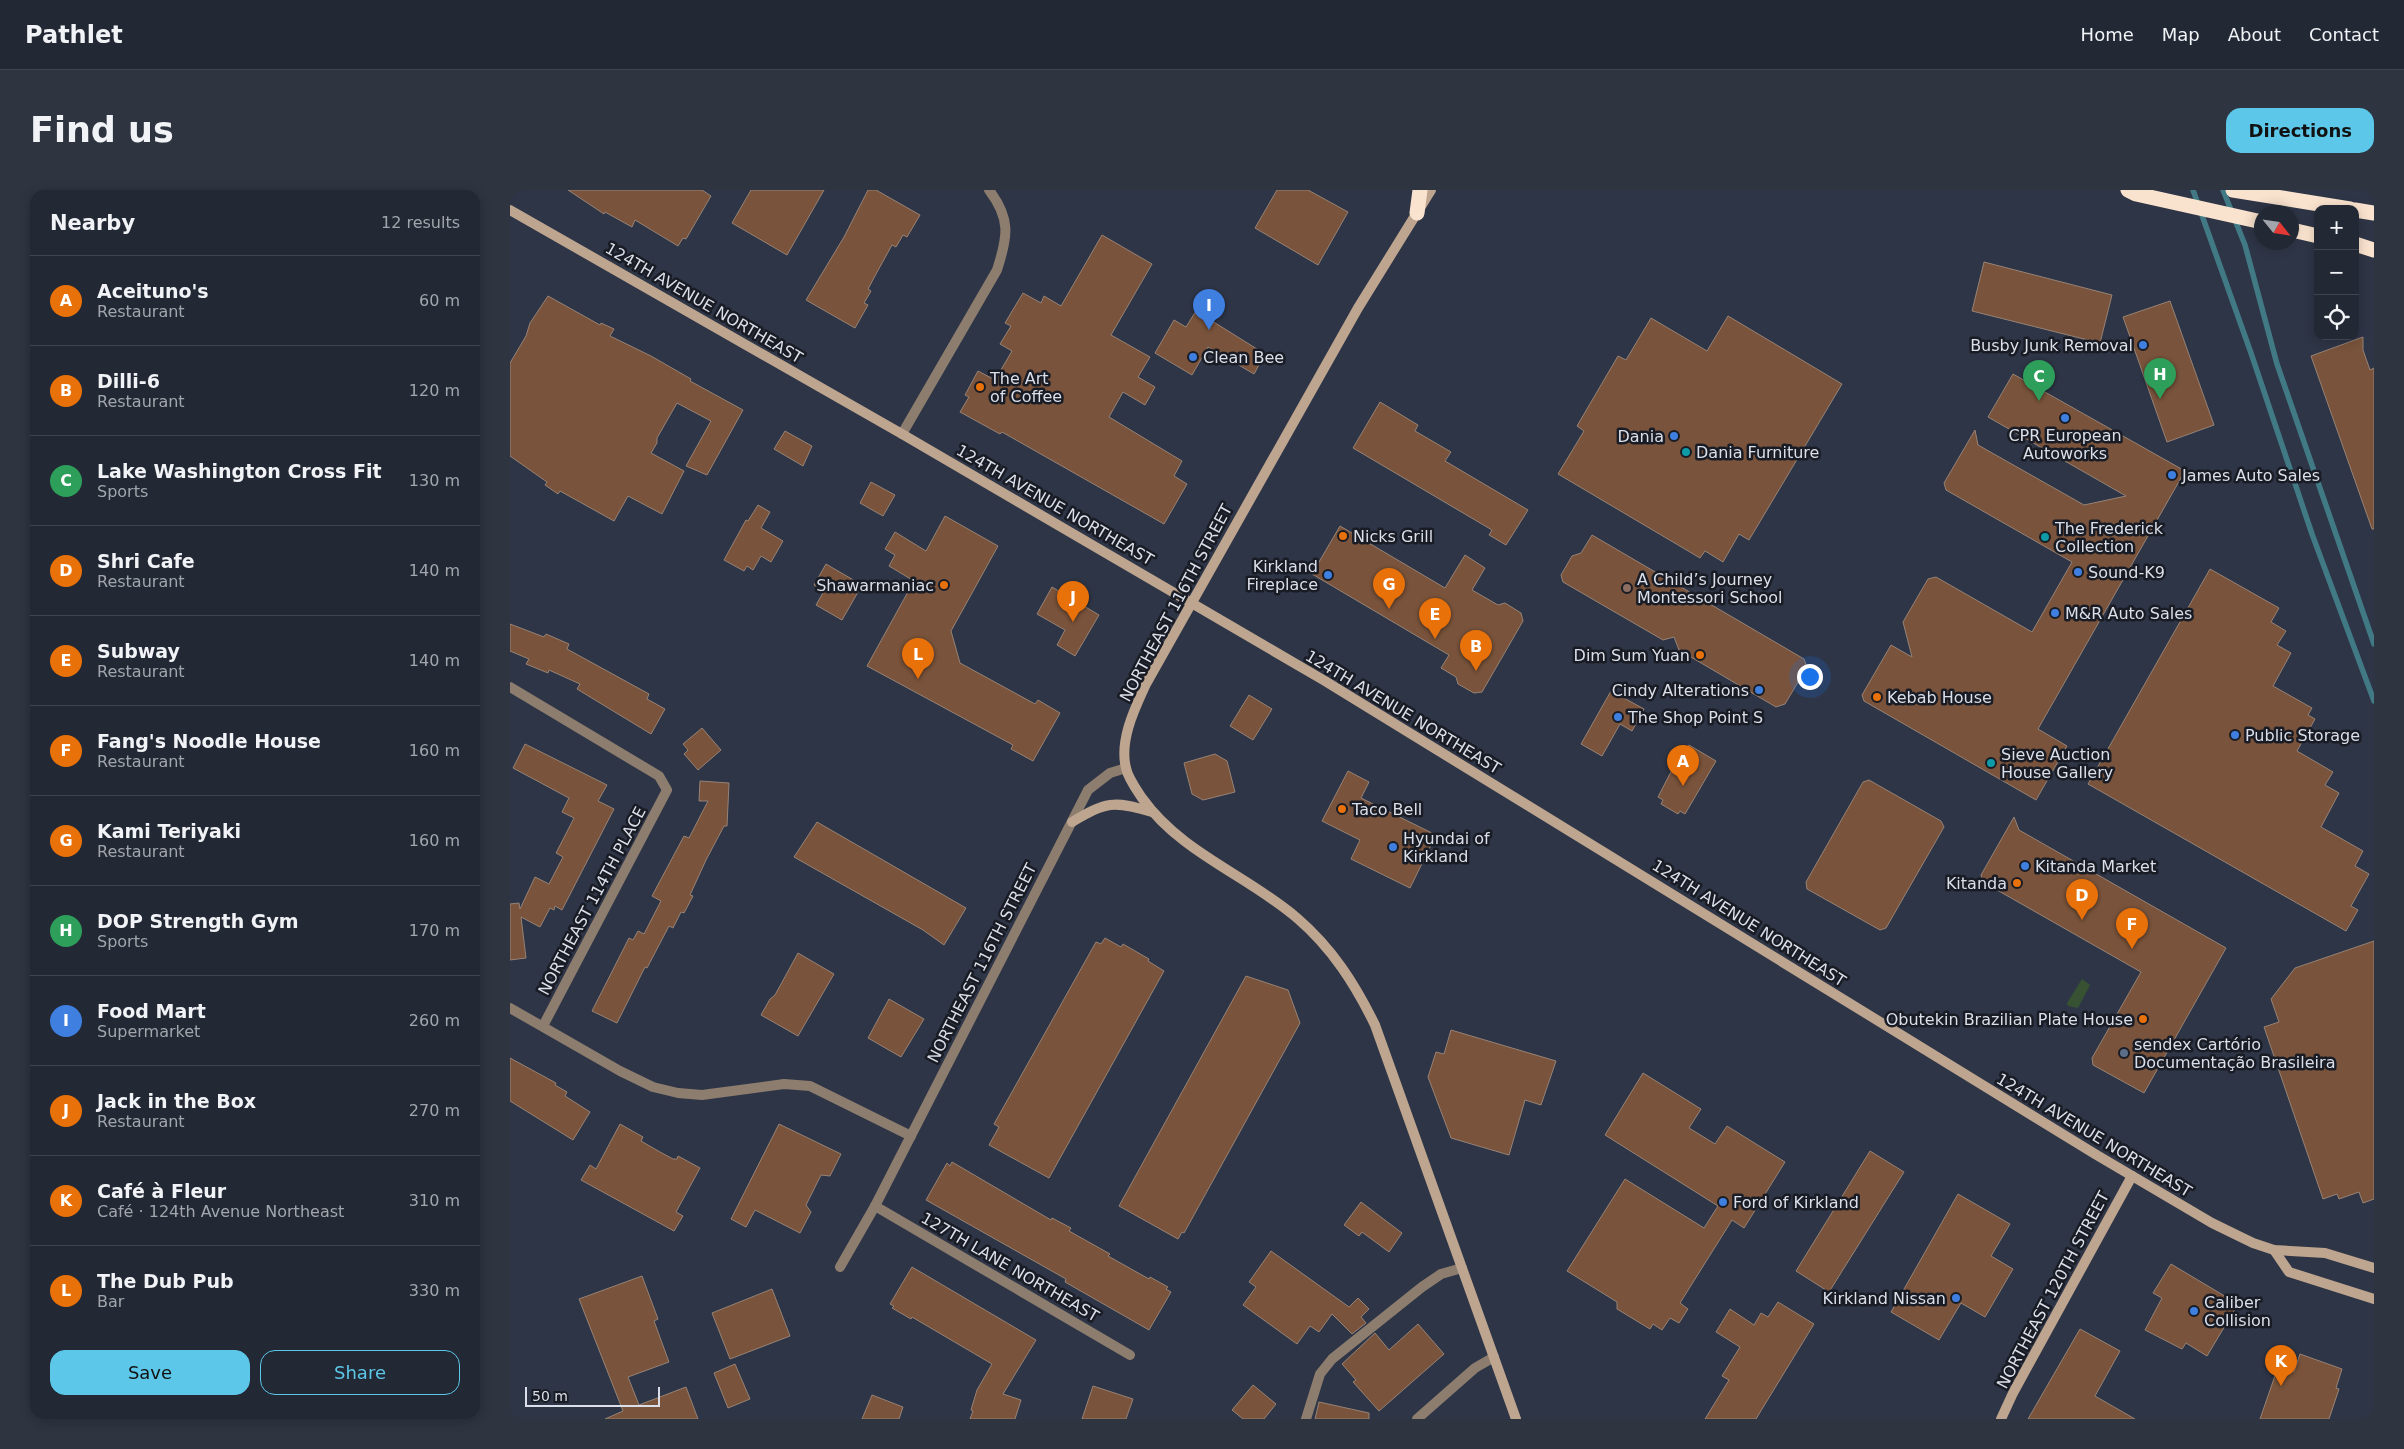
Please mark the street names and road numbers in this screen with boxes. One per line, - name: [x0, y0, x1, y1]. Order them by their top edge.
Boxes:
- street label: 124TH AVENUE NORTHEAST: [602, 239, 806, 367]
- street label: 124TH AVENUE NORTHEAST: [953, 441, 1157, 569]
- street label: NORTHEAST 116TH STREET: [1116, 501, 1236, 705]
- street label: 124TH AVENUE NORTHEAST: [1302, 646, 1504, 778]
- street label: NORTHEAST 114TH PLACE: [534, 804, 650, 998]
- street label: 124TH AVENUE NORTHEAST: [1649, 855, 1849, 991]
- street label: NORTHEAST 116TH STREET: [923, 860, 1041, 1066]
- street label: 124TH AVENUE NORTHEAST: [1993, 1069, 2195, 1201]
- street label: NORTHEAST 120TH STREET: [1993, 1188, 2113, 1392]
- street label: 127TH LANE NORTHEAST: [918, 1208, 1102, 1326]

